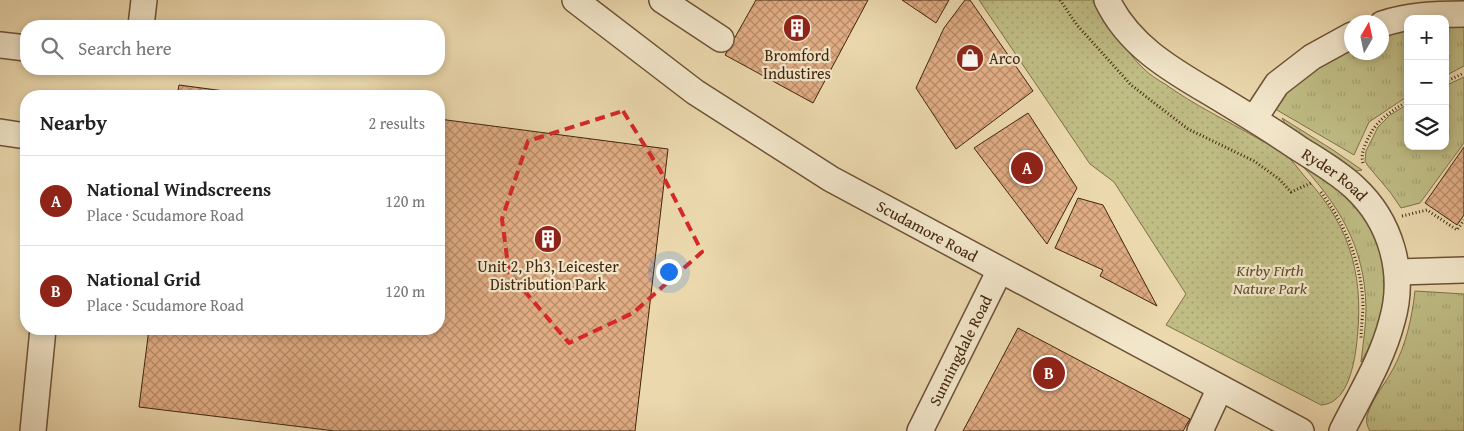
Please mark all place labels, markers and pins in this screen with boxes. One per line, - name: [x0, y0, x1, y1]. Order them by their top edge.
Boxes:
- building icon: Bromford Industires: [782, 13, 812, 43]
- place label: Bromford Industires: [763, 43, 831, 85]
- shop icon: Arco: [955, 43, 985, 73]
- place label: Arco: [989, 46, 1020, 70]
- pin: A: [1011, 149, 1043, 187]
- building icon: Unit 2, Ph3, Leicester Distribution Park: [533, 224, 563, 254]
- place label: Unit 2, Ph3, Leicester Distribution Park: [477, 254, 619, 296]
- pin: B: [1033, 354, 1065, 392]

